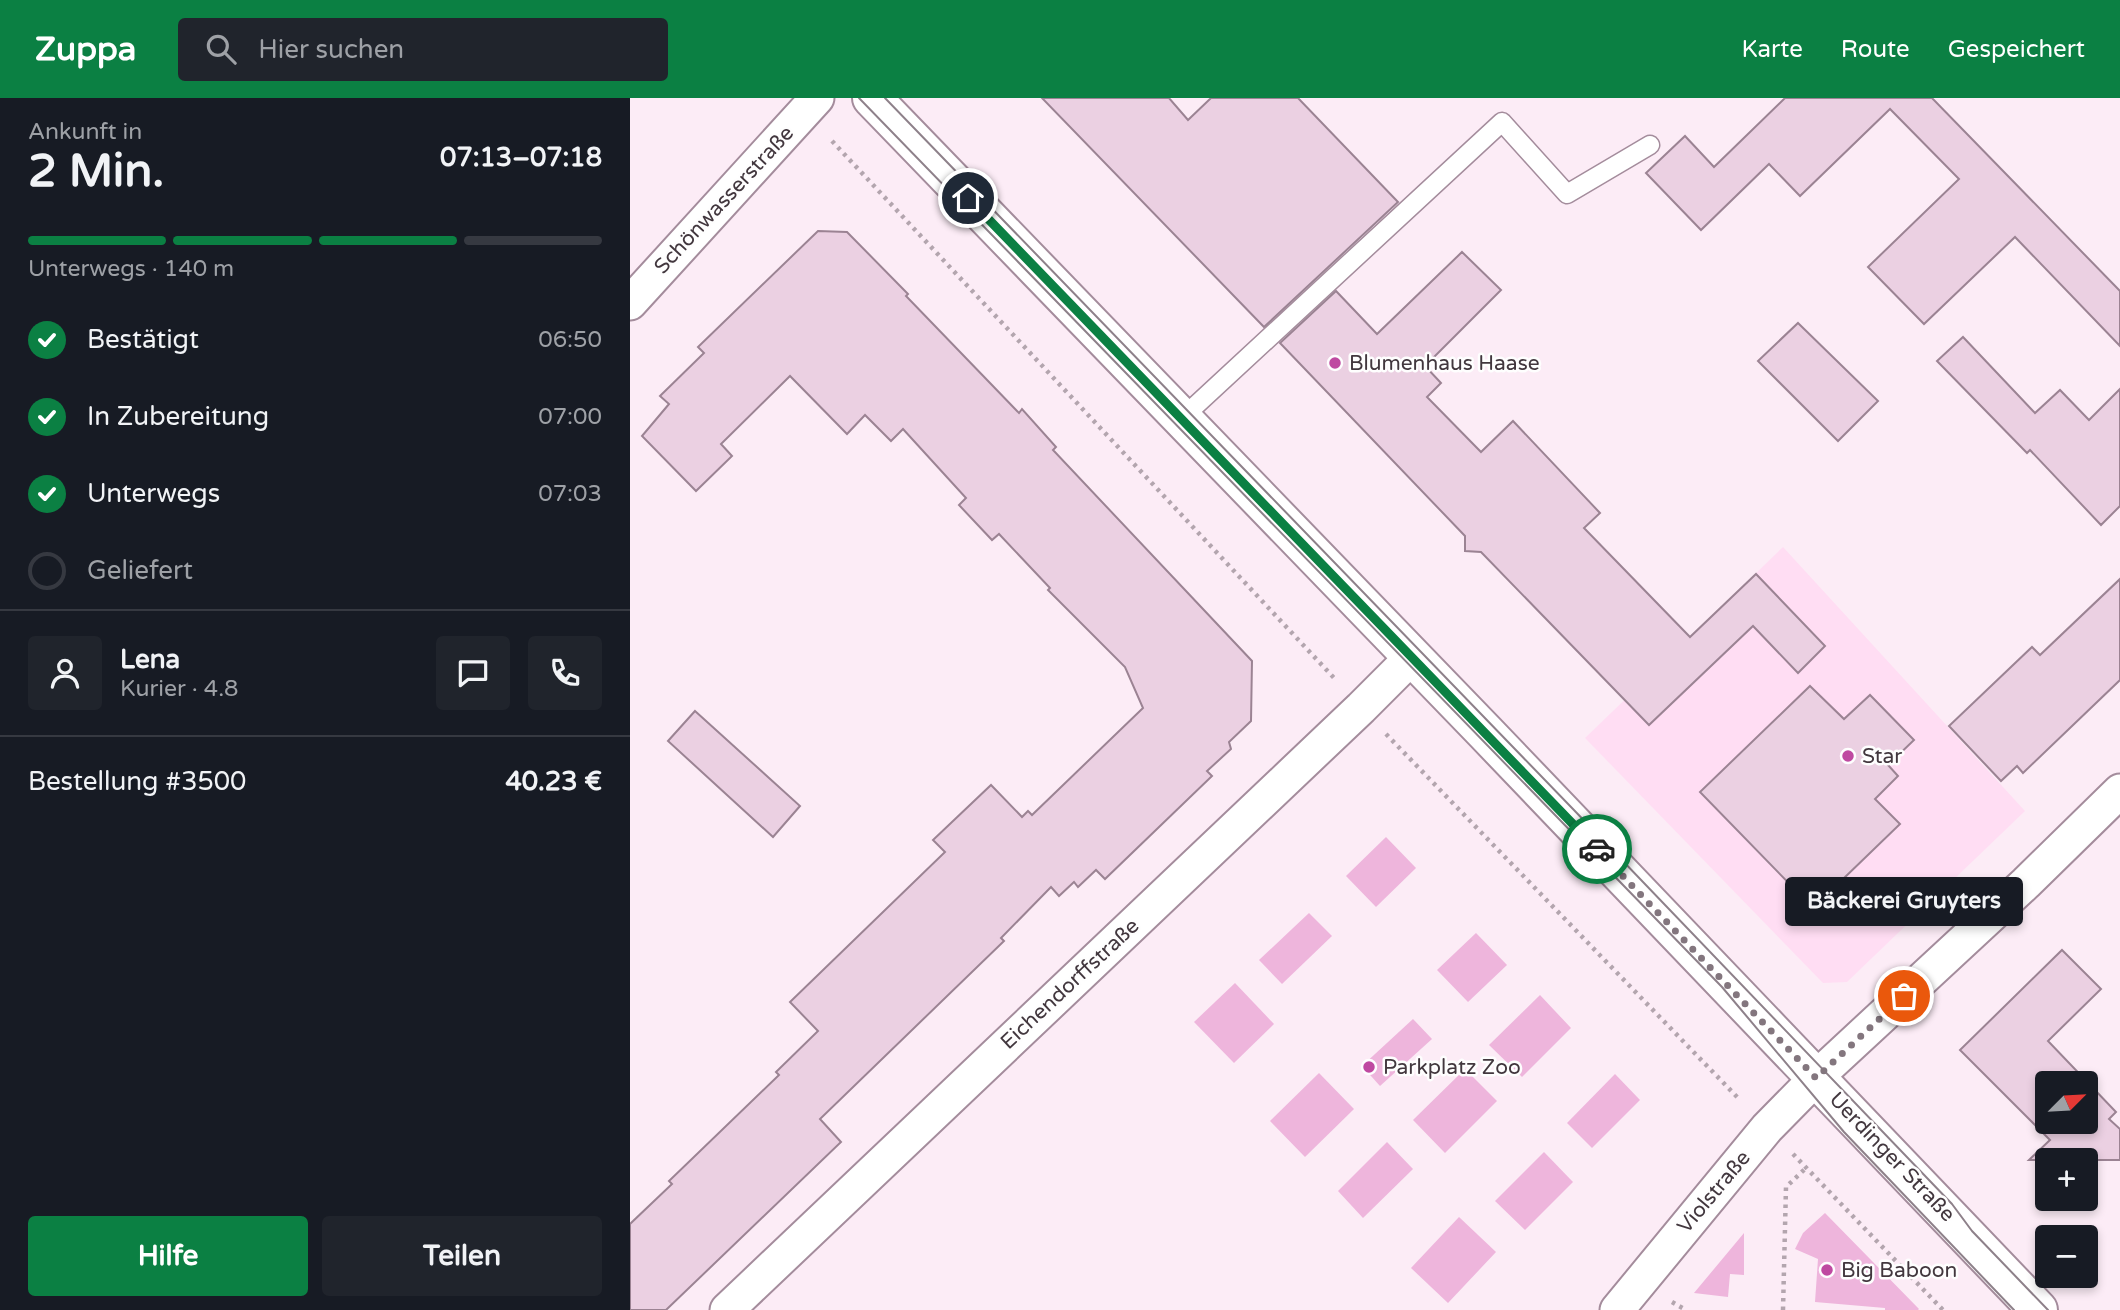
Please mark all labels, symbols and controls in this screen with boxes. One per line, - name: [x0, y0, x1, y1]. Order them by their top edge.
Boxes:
- search box: [178, 18, 668, 81]
- text: Zuppa: [35, 30, 136, 69]
- icon: search: [202, 30, 240, 68]
- text: Hier suchen: [258, 34, 404, 65]
- text: Karte: [1741, 35, 1803, 64]
- text: Route: [1841, 35, 1910, 64]
- text: Gespeichert: [1948, 35, 2085, 64]
- text: Ankunft in: [28, 118, 142, 146]
- street label: Schönwasserstraße: [649, 121, 799, 279]
- text: 07:13–07:18: [440, 142, 602, 173]
- text: 2 Min.: [28, 144, 164, 199]
- pin: [938, 168, 998, 228]
- icon: home: [949, 179, 987, 217]
- text: Unterwegs · 140 m: [28, 255, 234, 283]
- icon: check: [28, 321, 66, 359]
- text: Bestätigt: [87, 324, 199, 355]
- text: 06:50: [538, 326, 602, 354]
- place label: Blumenhaus Haase: [1349, 351, 1540, 376]
- marker: Blumenhaus Haase: [1327, 355, 1343, 371]
- icon: check: [28, 398, 66, 436]
- text: In Zubereitung: [87, 401, 269, 432]
- text: 07:00: [538, 403, 602, 431]
- icon: check: [28, 475, 66, 513]
- text: Unterwegs: [87, 478, 220, 509]
- text: 07:03: [538, 480, 602, 508]
- text: Geliefert: [87, 555, 193, 586]
- button: person: [28, 636, 102, 710]
- button: chat: [436, 636, 510, 710]
- button: phone: [528, 636, 602, 710]
- text: Lena: [120, 644, 180, 675]
- text: Kurier · 4.8: [120, 675, 238, 703]
- place label: Star: [1862, 744, 1902, 769]
- marker: Star: [1840, 748, 1856, 764]
- text: Bestellung #3500: [28, 766, 246, 797]
- text: 40.23 €: [505, 766, 602, 797]
- courier: [1562, 814, 1632, 884]
- icon: car: [1578, 830, 1616, 868]
- callout: Bäckerei Gruyters: [1785, 877, 2023, 926]
- text: Bäckerei Gruyters: [1807, 887, 2001, 915]
- street label: Eichendorffstraße: [996, 913, 1144, 1055]
- pin: [1874, 966, 1934, 1026]
- icon: bag: [1885, 977, 1923, 1015]
- place label: Parkplatz Zoo: [1383, 1055, 1521, 1080]
- marker: Parkplatz Zoo: [1361, 1059, 1377, 1075]
- north arrow: [2035, 1071, 2098, 1134]
- map controls: [2035, 1071, 2098, 1288]
- street label: Uerdinger Straße: [1824, 1087, 1960, 1227]
- street label: Violstraße: [1672, 1146, 1756, 1238]
- button: +: [2035, 1148, 2098, 1211]
- button: Hilfe: [28, 1216, 308, 1296]
- button: Teilen: [322, 1216, 602, 1296]
- button: −: [2035, 1225, 2098, 1288]
- place label: Big Baboon: [1841, 1258, 1957, 1283]
- marker: Big Baboon: [1819, 1262, 1835, 1278]

